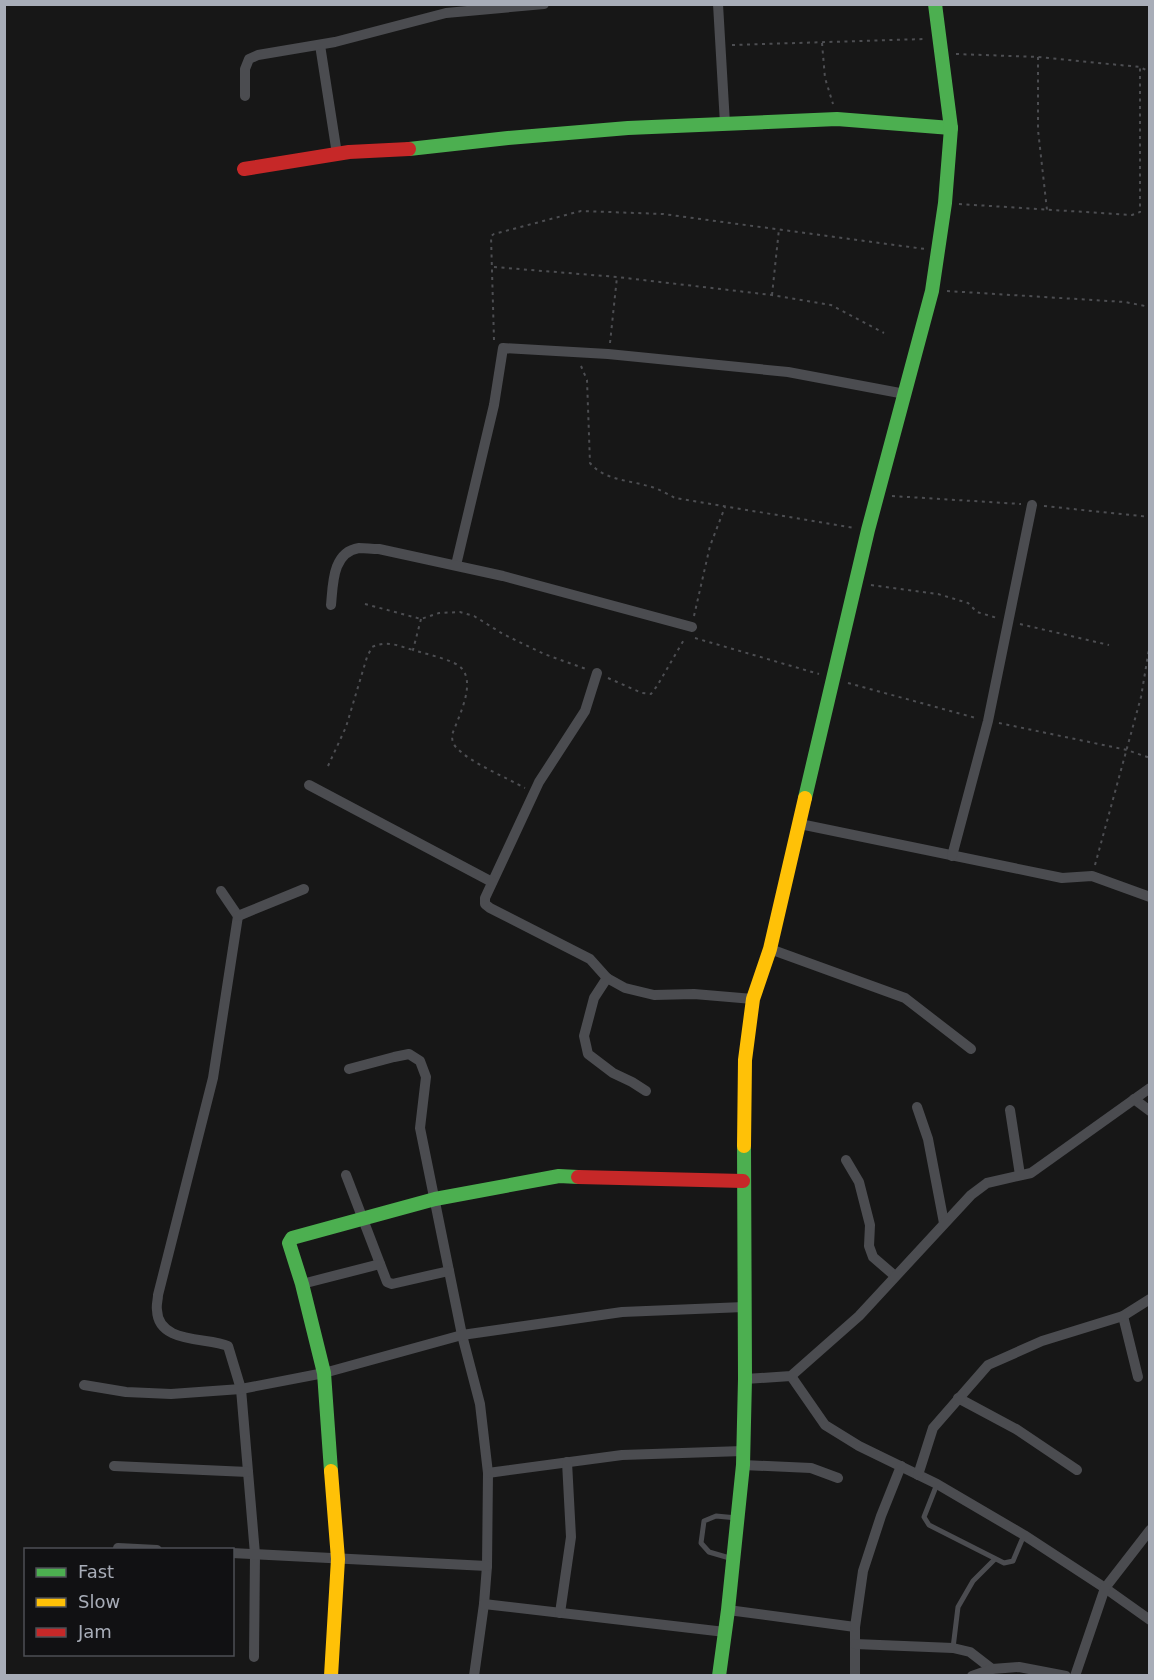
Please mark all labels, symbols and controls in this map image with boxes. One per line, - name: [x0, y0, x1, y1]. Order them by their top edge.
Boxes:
- legend: [24, 1548, 234, 1656]
- text: Fast: [78, 1561, 114, 1582]
- text: Slow: [78, 1591, 120, 1612]
- text: Jam: [77, 1621, 112, 1642]

